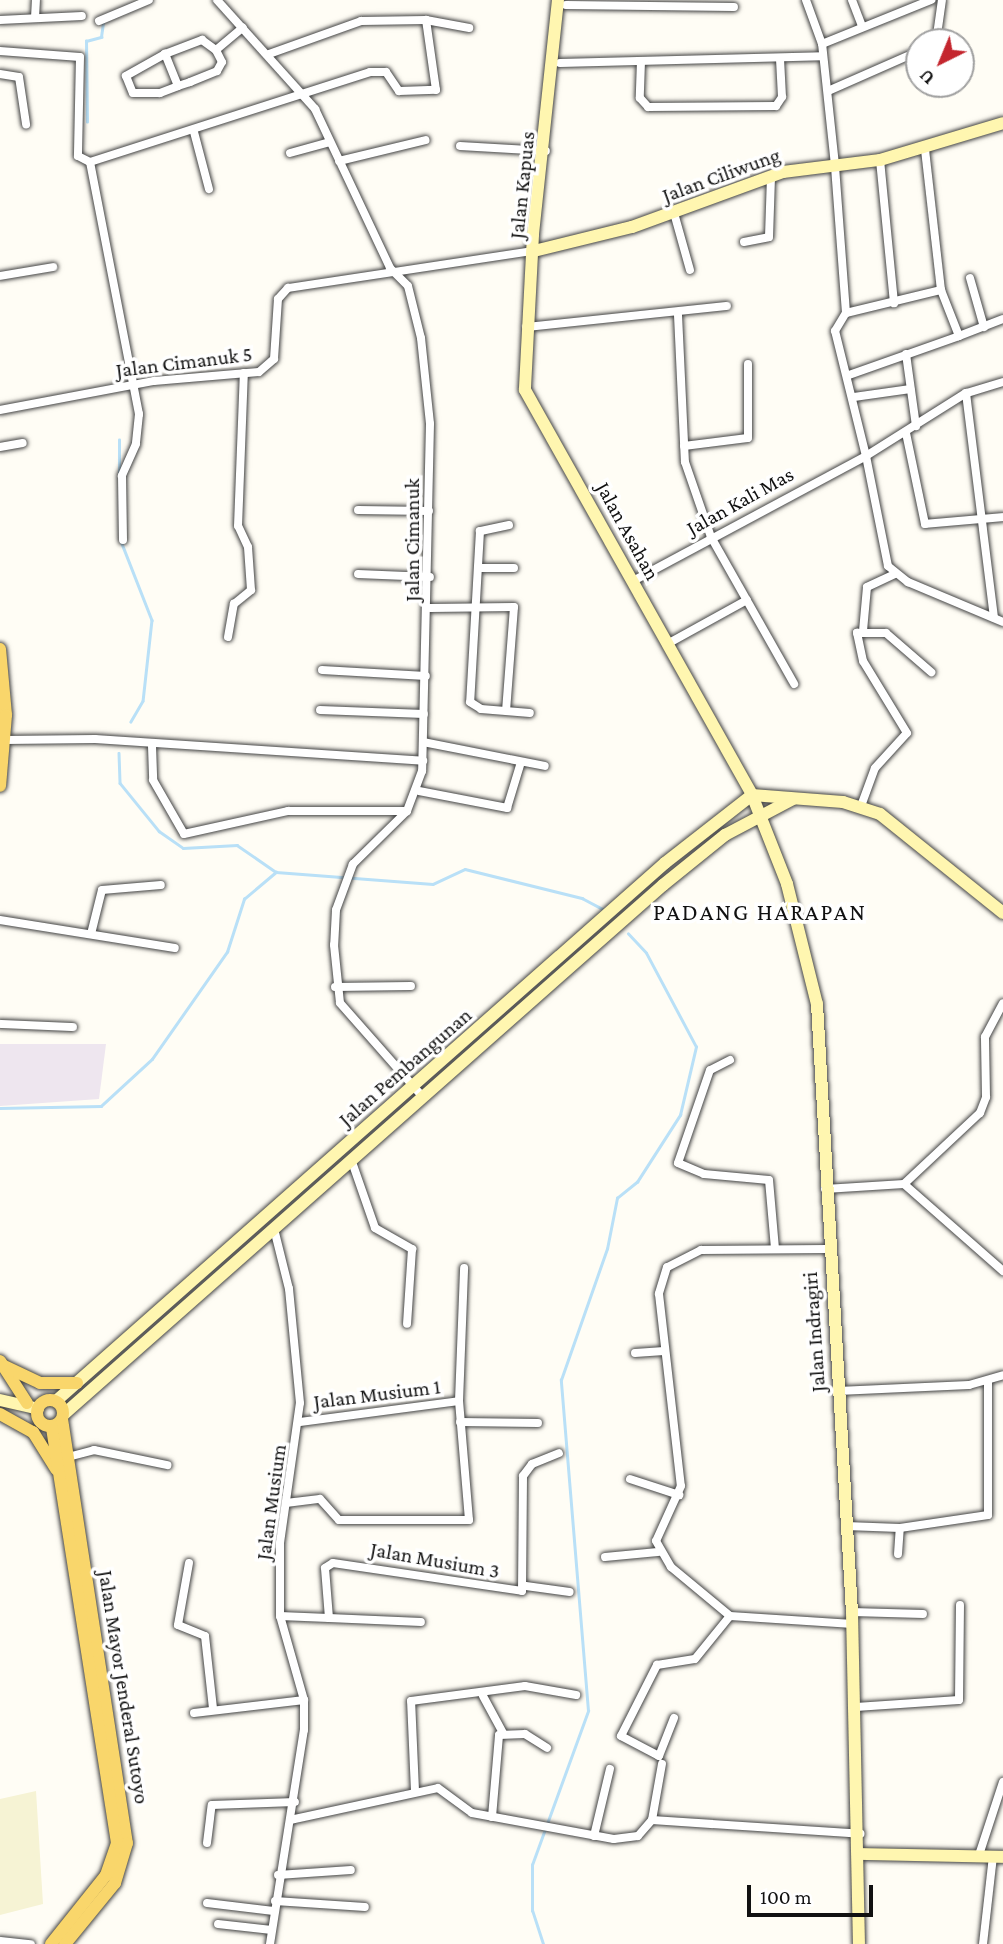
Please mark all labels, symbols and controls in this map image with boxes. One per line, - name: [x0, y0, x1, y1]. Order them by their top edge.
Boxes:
- north arrow: [905, 28, 975, 98]
- text: U: [915, 65, 939, 89]
- street label: Jalan Kapuas: [504, 130, 540, 240]
- street label: Jalan Ciliwung: [659, 142, 783, 208]
- street label: Jalan Cimanuk 5: [114, 341, 254, 383]
- street label: Jalan Kali Mas: [682, 461, 798, 541]
- street label: Jalan Asahan: [591, 477, 665, 585]
- street label: Jalan Cimanuk: [399, 478, 425, 602]
- district label: PADANG HARAPAN: [655, 898, 865, 926]
- street label: Jalan Pembangunan: [333, 1002, 477, 1132]
- street label: Jalan Indragiri: [797, 1271, 831, 1393]
- street label: Jalan Musium 1: [312, 1374, 442, 1414]
- street label: Jalan Musium: [250, 1442, 292, 1562]
- street label: Jalan Musium 3: [368, 1536, 502, 1584]
- street label: Jalan Mayor Jenderal Sutoyo: [93, 1568, 155, 1806]
- scale bar: [751, 1870, 877, 1914]
- text: 100 m: [760, 1885, 812, 1909]

